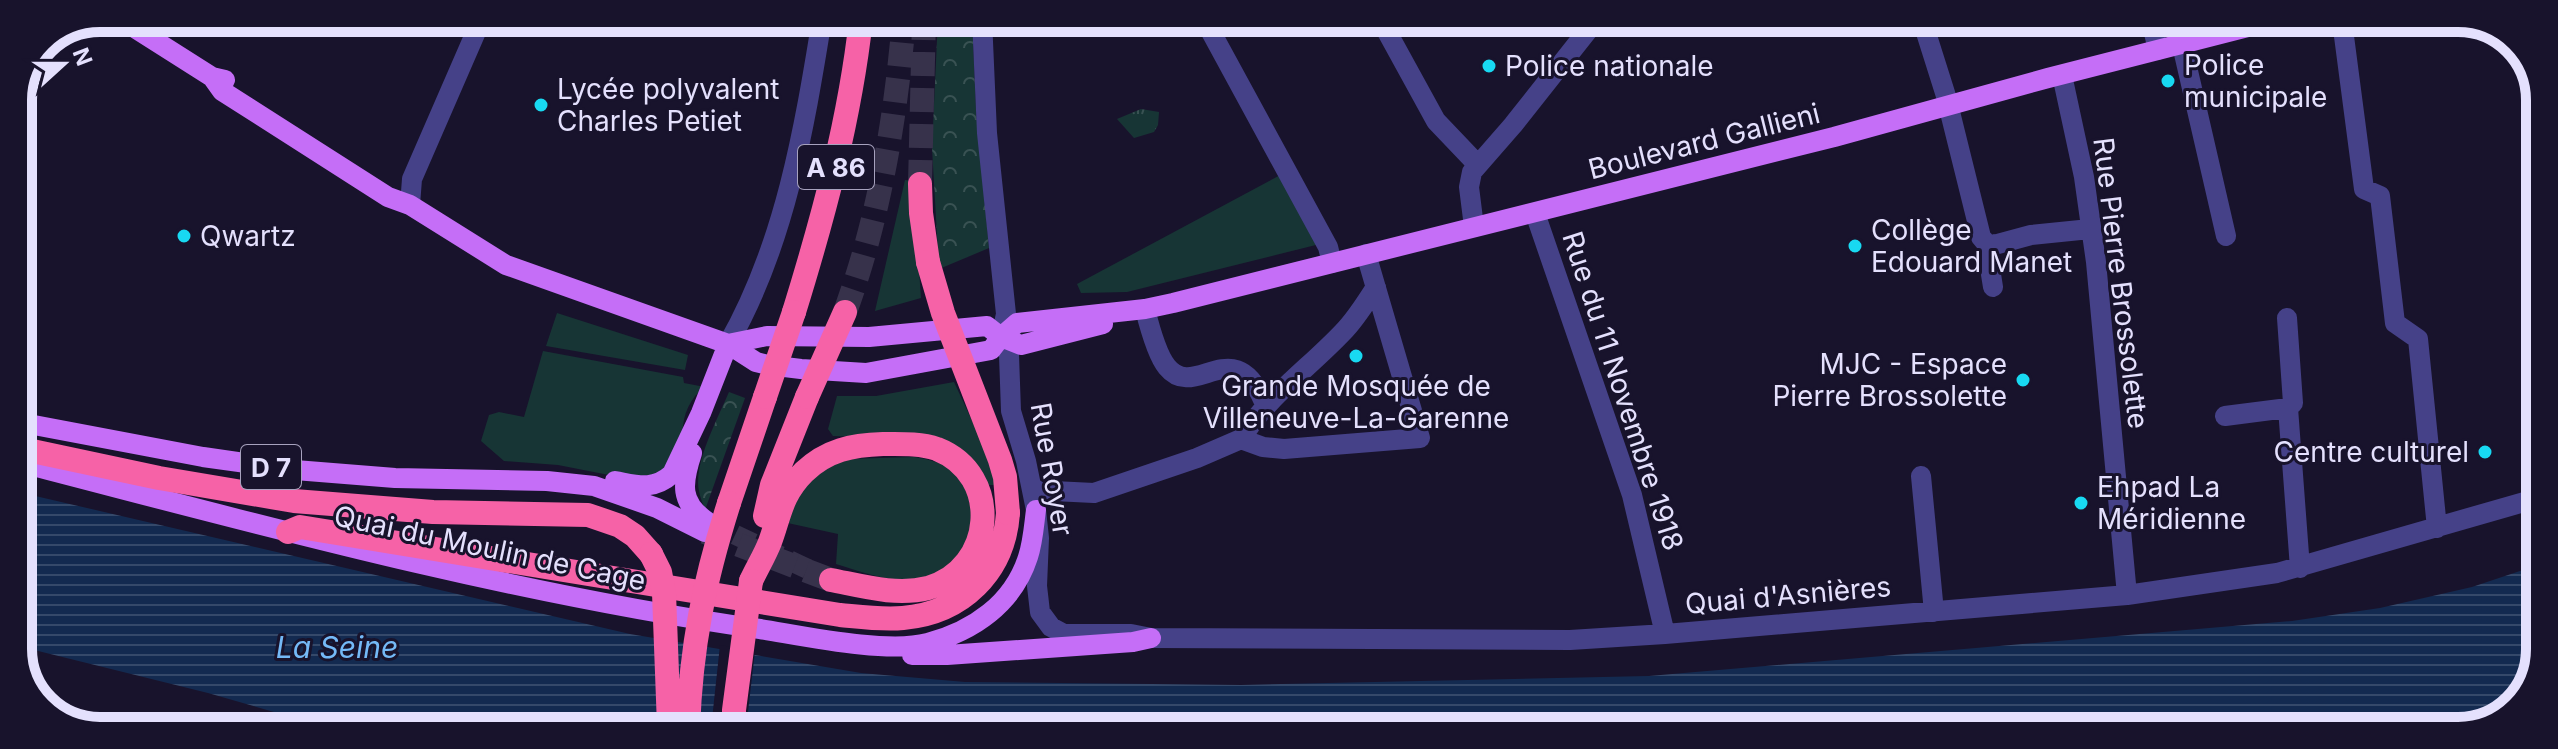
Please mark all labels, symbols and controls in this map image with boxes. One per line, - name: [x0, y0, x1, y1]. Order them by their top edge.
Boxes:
- north arrow: [24, 24, 104, 104]
- text: N: [68, 44, 98, 69]
- place label: Police municipale: [2184, 48, 2327, 114]
- place label: Police nationale: [1505, 49, 1714, 83]
- marker: Police nationale: [1480, 57, 1498, 75]
- place label: Lycée polyvalent Charles Petiet: [557, 72, 779, 138]
- marker: Police municipale: [2159, 72, 2177, 90]
- marker: Lycée polyvalent Charles Petiet: [532, 96, 550, 114]
- street label: Boulevard Gallieni: [1585, 96, 1823, 186]
- street label: Rue Pierre Brossolette: [2086, 135, 2156, 431]
- road number: A 86: [798, 145, 874, 189]
- place label: Collège Edouard Manet: [1871, 213, 2072, 279]
- place label: Qwartz: [200, 219, 296, 253]
- marker: Qwartz: [175, 227, 193, 245]
- street label: Rue du 11 Novembre 1918: [1555, 227, 1691, 555]
- marker: Collège Edouard Manet: [1846, 237, 1864, 255]
- marker: Grande Mosquée de Villeneuve-La-Garenne: [1347, 347, 1365, 365]
- place label: MJC - Espace Pierre Brossolette: [1772, 347, 2007, 413]
- place label: Grande Mosquée de Villeneuve-La-Garenne: [1203, 369, 1509, 435]
- marker: MJC - Espace Pierre Brossolette: [2014, 371, 2032, 389]
- street label: Rue Royer: [1024, 400, 1080, 538]
- place label: Centre culturel: [2274, 435, 2469, 469]
- marker: Centre culturel: [2476, 443, 2494, 461]
- road number: D 7: [241, 445, 301, 489]
- place label: Ehpad La Méridienne: [2097, 470, 2246, 536]
- marker: Ehpad La Méridienne: [2072, 494, 2090, 512]
- street label: Quai du Moulin de Cage: [331, 498, 649, 598]
- street label: Quai d'Asnières: [1684, 569, 1892, 621]
- water label: La Seine: [276, 629, 398, 665]

